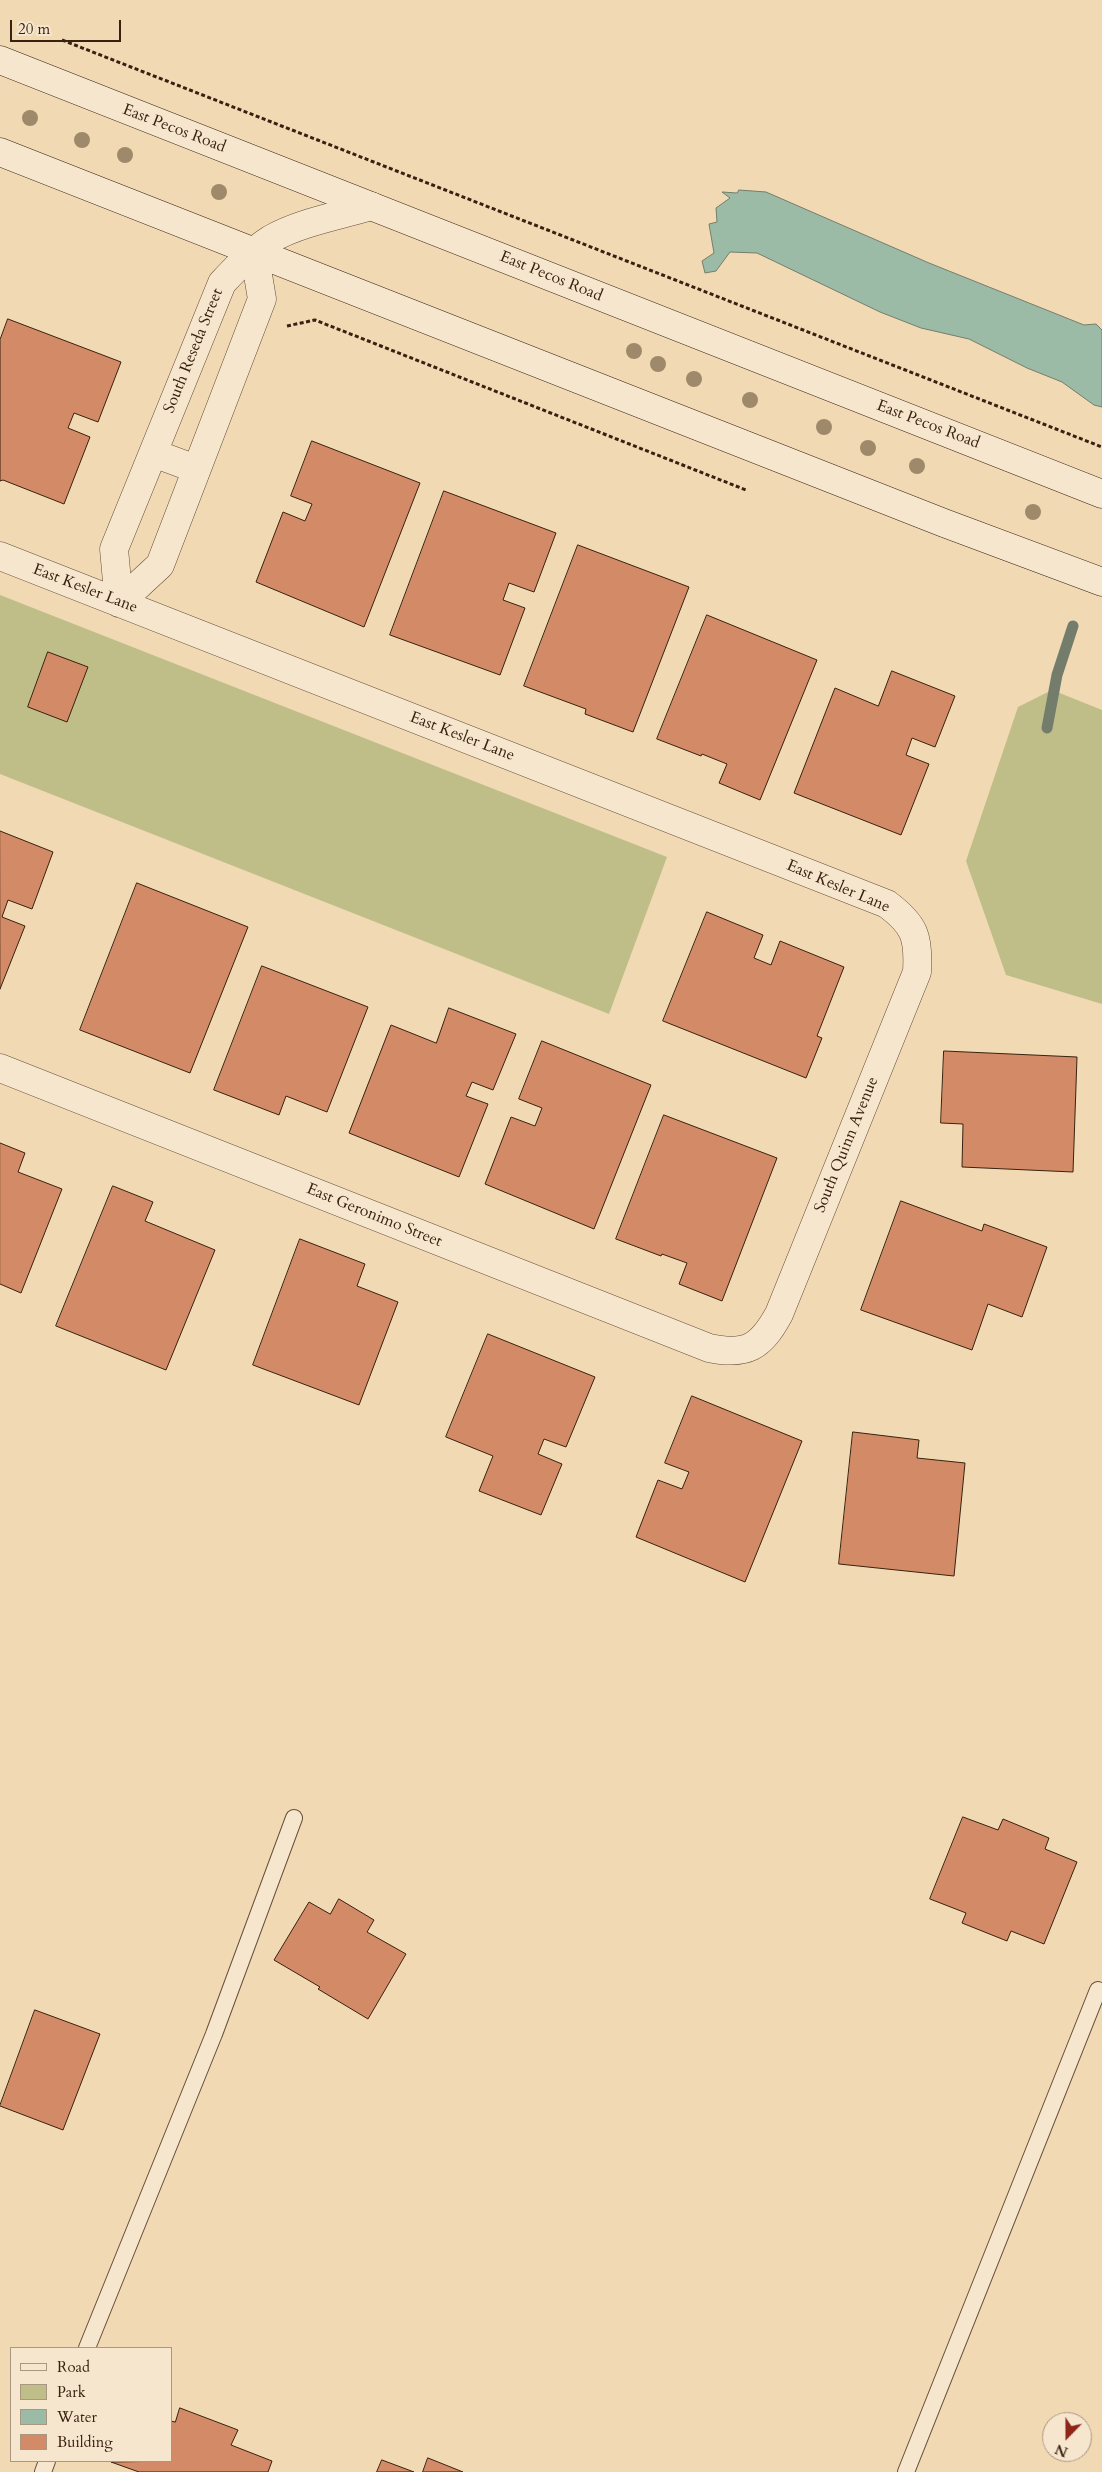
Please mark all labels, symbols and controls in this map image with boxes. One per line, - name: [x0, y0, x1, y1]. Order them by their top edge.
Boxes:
- scale bar: [12, 10, 124, 42]
- text: 20 m: [18, 19, 50, 39]
- street label: East Pecos Road: [120, 101, 228, 157]
- street label: East Pecos Road: [497, 248, 605, 306]
- street label: South Reseda Street: [160, 286, 228, 416]
- street label: East Pecos Road: [874, 397, 982, 453]
- street label: East Kesler Lane: [30, 560, 140, 618]
- street label: East Kesler Lane: [407, 708, 517, 766]
- street label: East Kesler Lane: [783, 857, 893, 917]
- street label: South Quinn Avenue: [811, 1074, 883, 1216]
- street label: East Geronimo Street: [303, 1180, 445, 1252]
- legend: [10, 2347, 172, 2462]
- text: Road: [57, 2357, 90, 2377]
- text: Park: [57, 2382, 86, 2402]
- text: Water: [57, 2407, 97, 2427]
- north arrow: [1042, 2412, 1092, 2462]
- text: Building: [57, 2432, 113, 2452]
- text: N: [1052, 2439, 1071, 2462]

